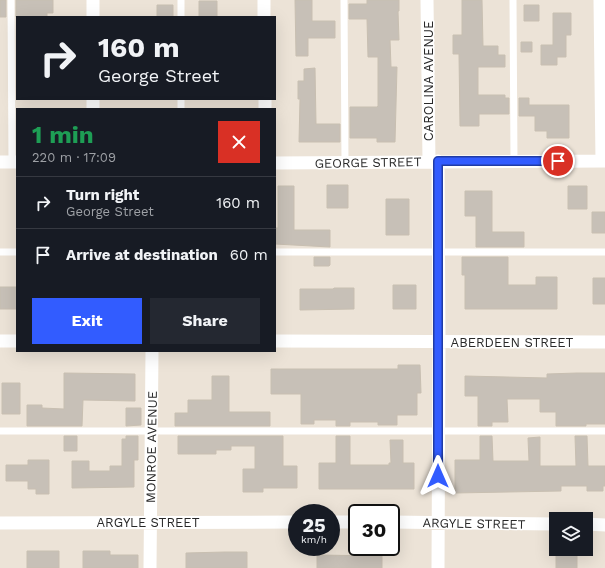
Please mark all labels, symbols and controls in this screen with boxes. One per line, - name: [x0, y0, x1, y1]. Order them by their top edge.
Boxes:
- street label: CAROLINA AVENUE: [421, 21, 436, 141]
- text: 160 m: [98, 31, 180, 64]
- icon: right: [32, 32, 84, 84]
- text: George Street: [98, 65, 219, 86]
- text: 1 min: [32, 121, 94, 149]
- button: close: [218, 121, 260, 163]
- pin: [541, 144, 575, 178]
- text: 220 m · 17:09: [32, 150, 116, 165]
- icon: arrive: [547, 150, 569, 172]
- street label: GEORGE STREET: [314, 154, 422, 171]
- text: Turn right: [66, 186, 139, 204]
- icon: right: [32, 192, 54, 214]
- text: 160 m: [216, 194, 260, 212]
- text: George Street: [66, 204, 154, 219]
- icon: arrive: [32, 244, 54, 266]
- text: Arrive at destination: [66, 246, 218, 264]
- text: 60 m: [230, 246, 268, 264]
- button: Exit: [32, 298, 142, 344]
- button: Share: [150, 298, 260, 344]
- street label: ABERDEEN STREET: [451, 335, 574, 350]
- street label: MONROE AVENUE: [143, 391, 160, 503]
- position arrow: [417, 455, 459, 497]
- speed limit sign: 30: [348, 504, 400, 556]
- map controls: [549, 512, 593, 556]
- button: layers: [549, 512, 593, 556]
- text: 25: [302, 513, 326, 537]
- street label: ARGYLE STREET: [97, 515, 200, 530]
- street label: ARGYLE STREET: [422, 515, 526, 532]
- text: km/h: [301, 534, 327, 545]

